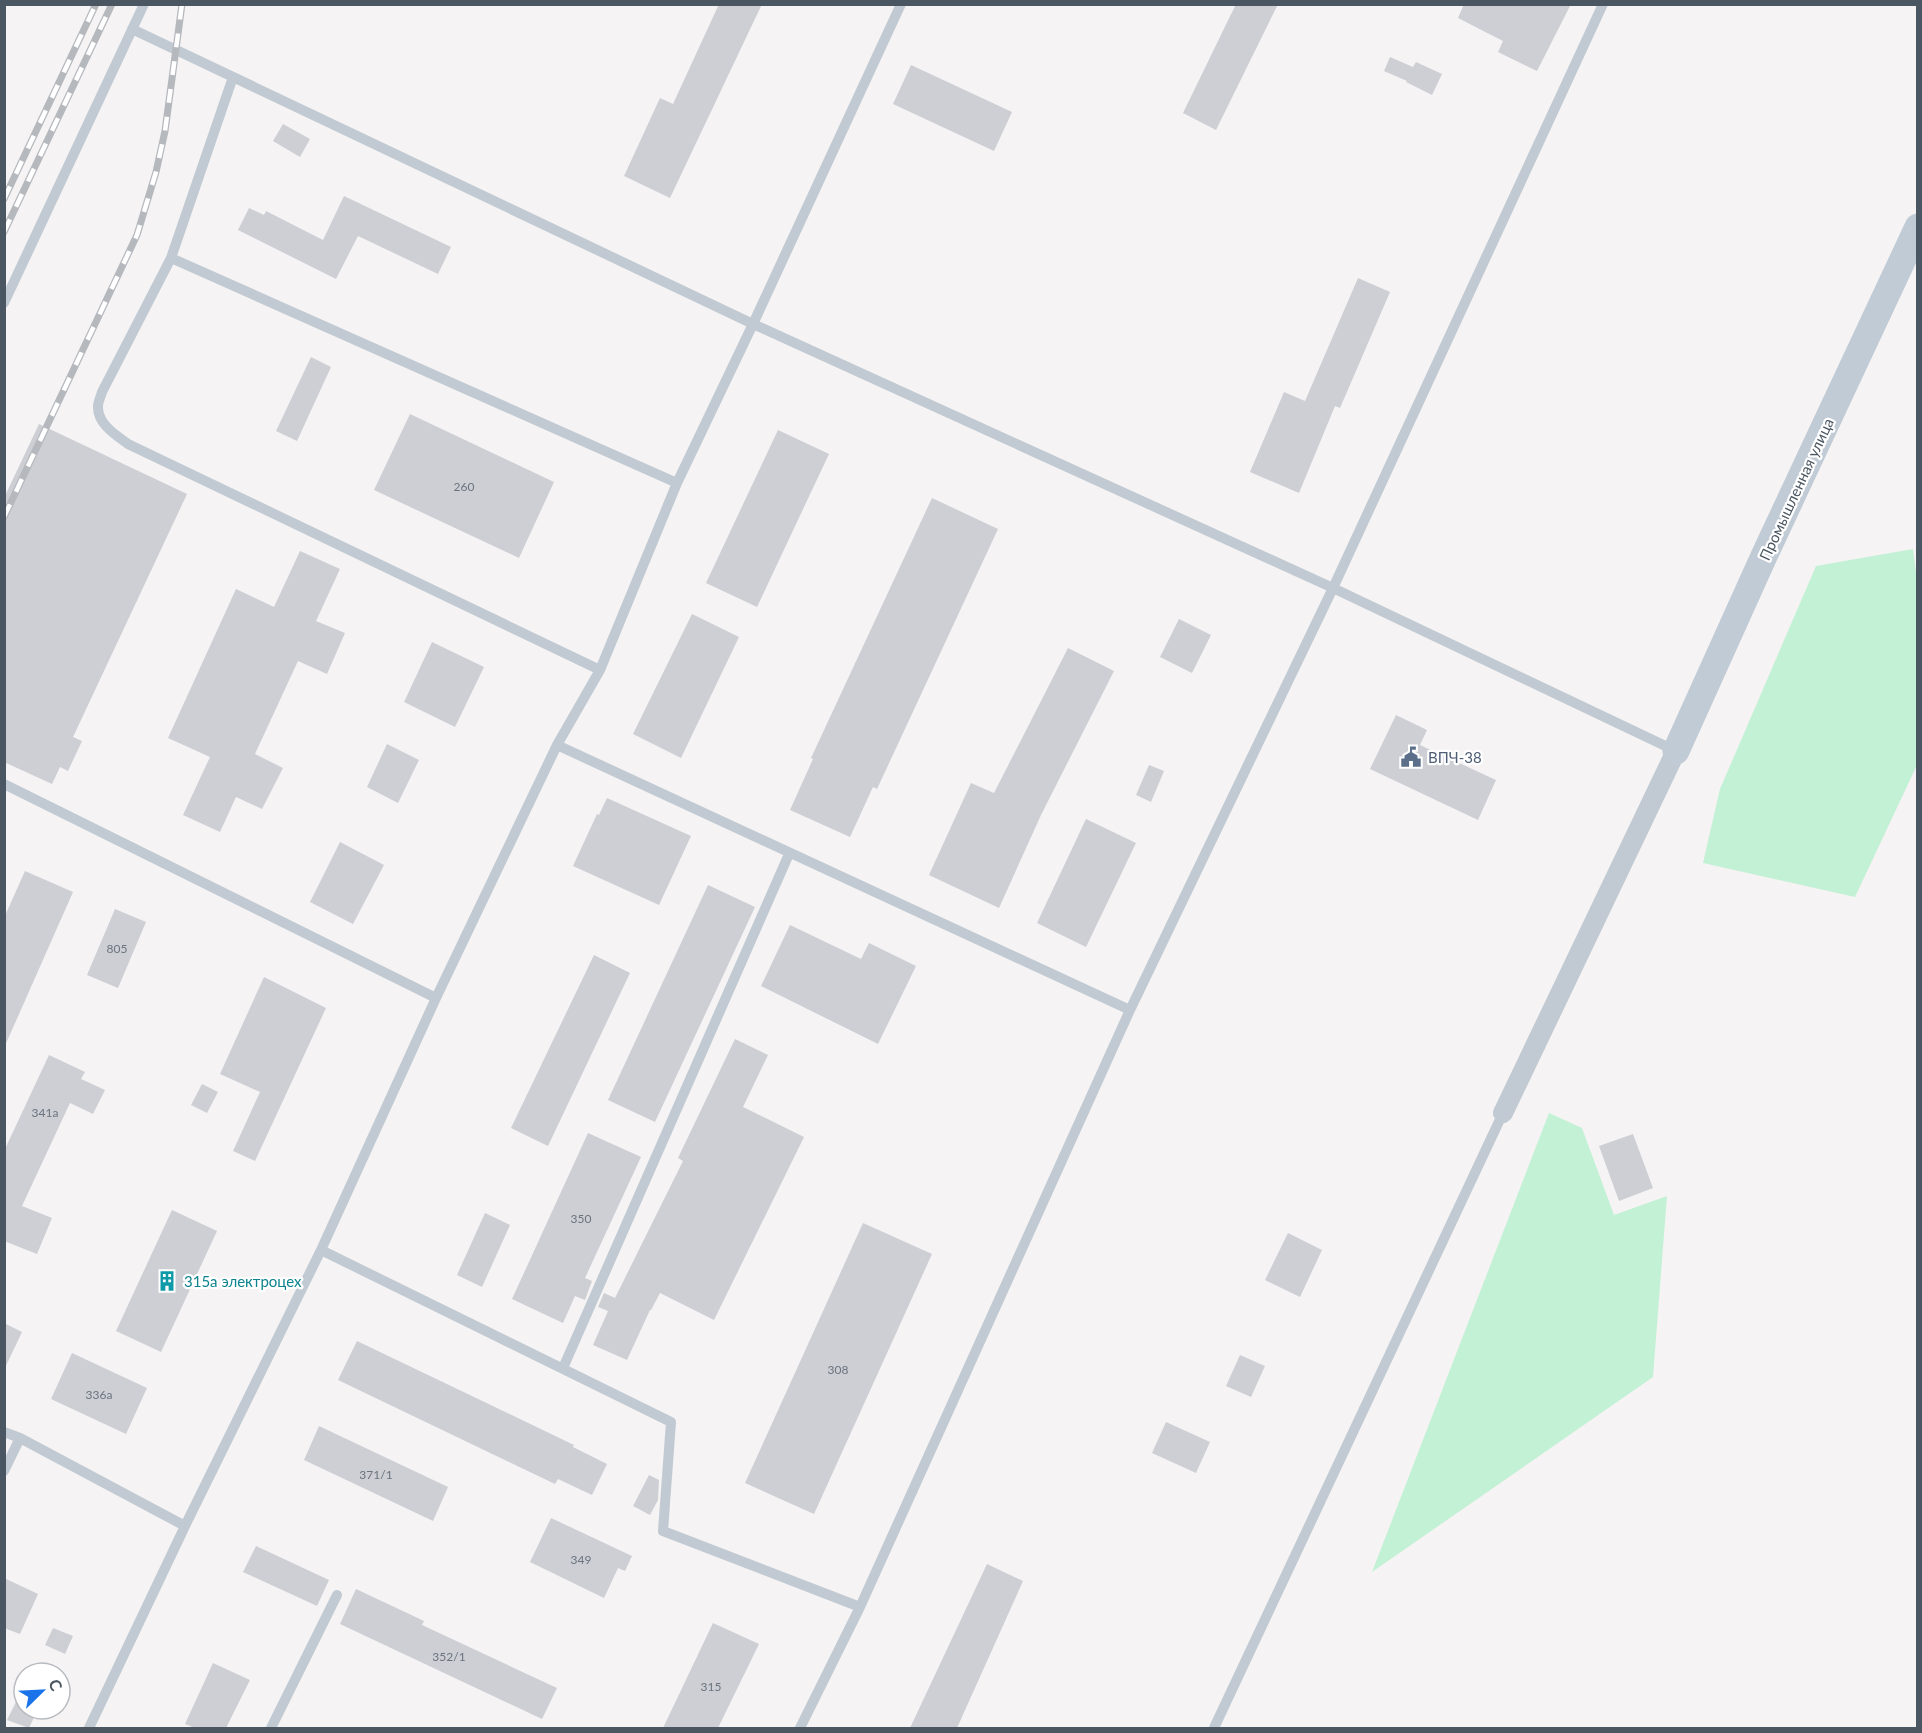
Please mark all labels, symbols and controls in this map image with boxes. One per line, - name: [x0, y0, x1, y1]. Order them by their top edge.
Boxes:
- street label: Промышленная улица: [1755, 415, 1837, 563]
- house number: 260: [454, 479, 474, 494]
- public building icon: ВПЧ-38: [1399, 745, 1423, 769]
- place label: ВПЧ-38: [1428, 748, 1482, 766]
- house number: 805: [107, 941, 127, 956]
- house number: 341a: [32, 1105, 58, 1120]
- house number: 350: [571, 1211, 591, 1226]
- building icon: 315a электроцех: [155, 1269, 179, 1293]
- place label: 315a электроцех: [184, 1272, 302, 1290]
- house number: 308: [828, 1362, 848, 1377]
- house number: 336a: [86, 1387, 112, 1402]
- house number: 371/1: [359, 1467, 393, 1482]
- house number: 349: [571, 1552, 591, 1567]
- house number: 352/1: [432, 1649, 466, 1664]
- north arrow: [12, 1661, 72, 1721]
- text: С: [45, 1676, 67, 1694]
- house number: 315: [701, 1679, 721, 1694]

